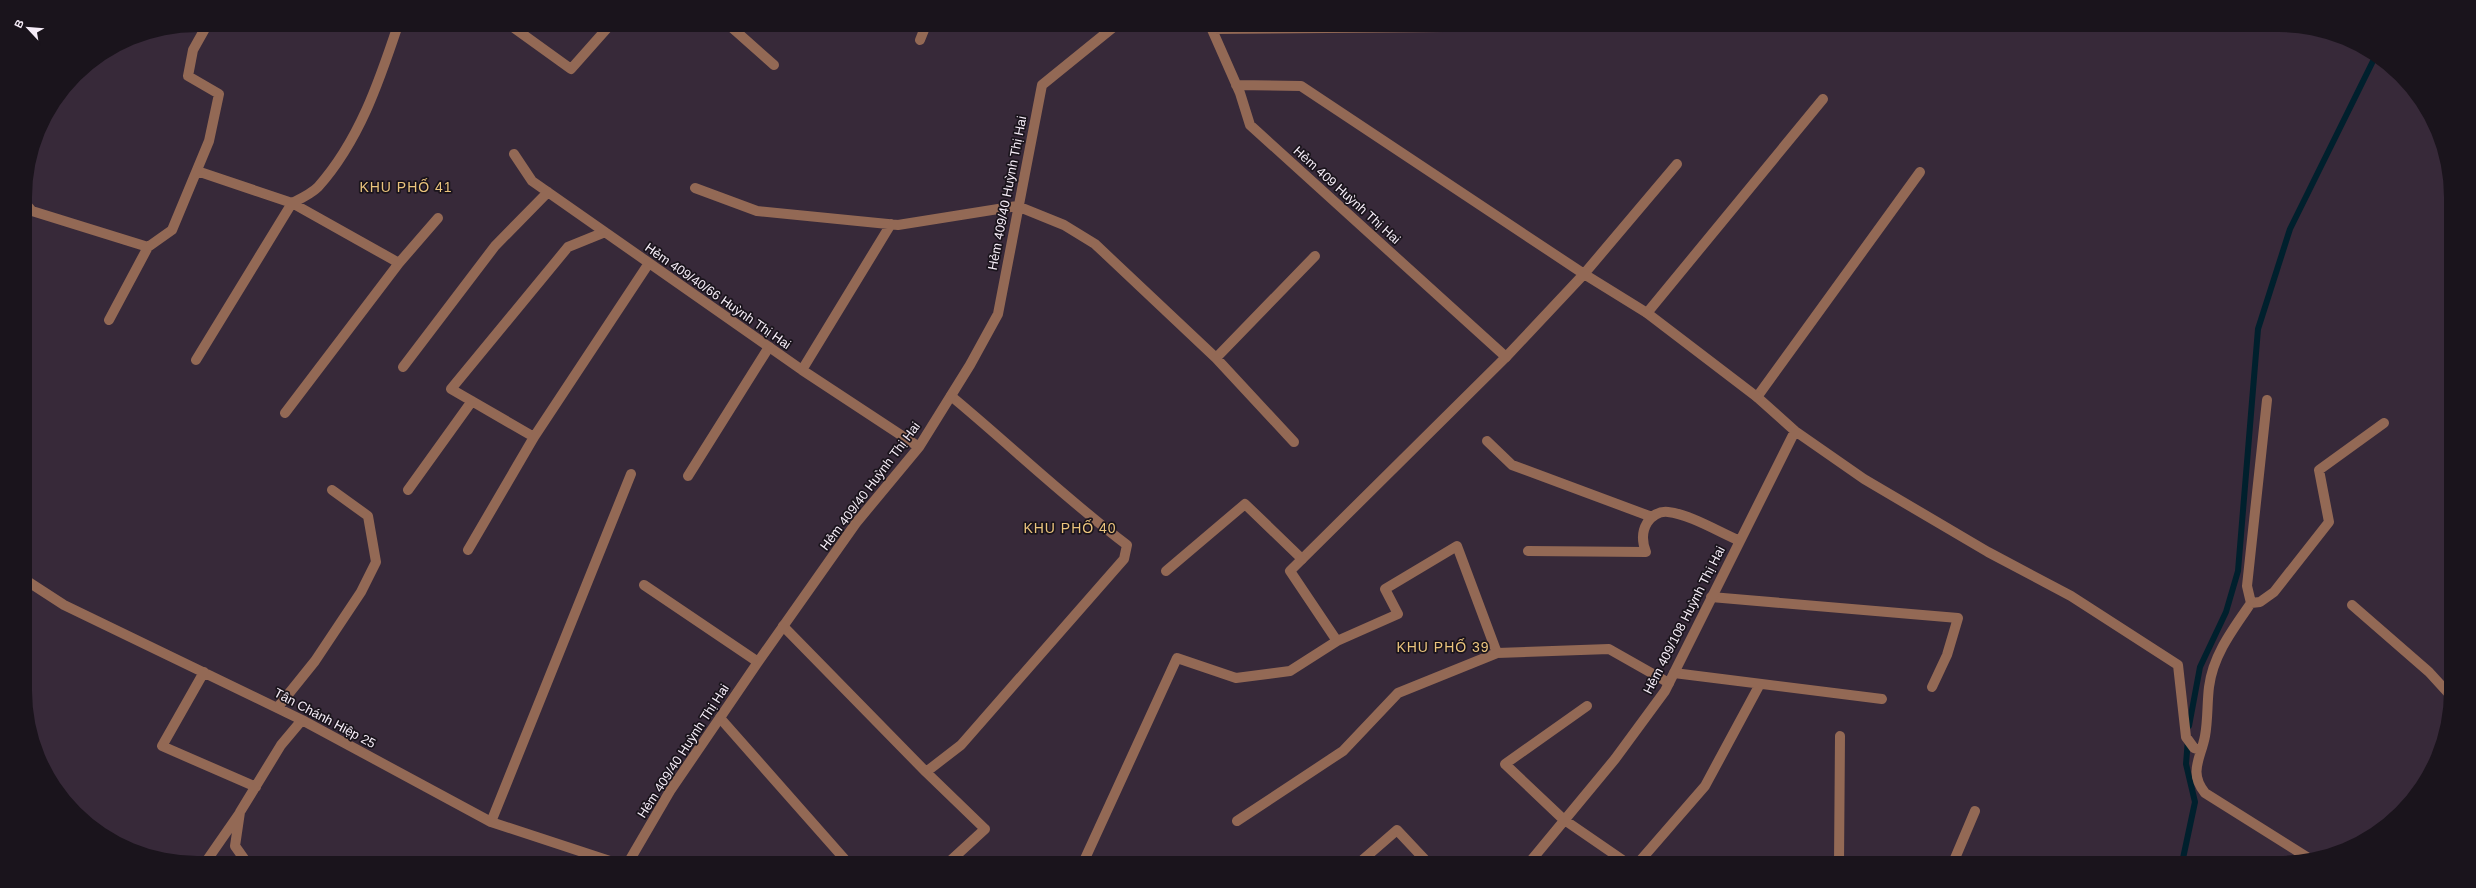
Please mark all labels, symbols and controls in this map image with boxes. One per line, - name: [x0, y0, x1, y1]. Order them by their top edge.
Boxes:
- north arrow: [8, 8, 48, 48]
- text: B: [12, 17, 26, 30]
- street label: Hẻm 409/40 Huỳnh Thị Hai: [985, 115, 1029, 271]
- street label: Hẻm 409 Huỳnh Thị Hai: [1291, 143, 1404, 247]
- district label: KHU PHỐ 41: [359, 178, 453, 195]
- street label: Hẻm 409/40/66 Huỳnh Thị Hai: [642, 240, 794, 352]
- street label: Hẻm 409/40 Huỳnh Thị Hai: [817, 419, 923, 553]
- district label: KHU PHỐ 40: [1023, 519, 1117, 536]
- street label: Hẻm 409/108 Huỳnh Thị Hai: [1640, 544, 1728, 696]
- district label: KHU PHỐ 39: [1396, 638, 1490, 655]
- street label: Hẻm 409/40 Huỳnh Thị Hai: [634, 681, 732, 821]
- street label: Tân Chánh Hiệp 25: [272, 685, 378, 751]

